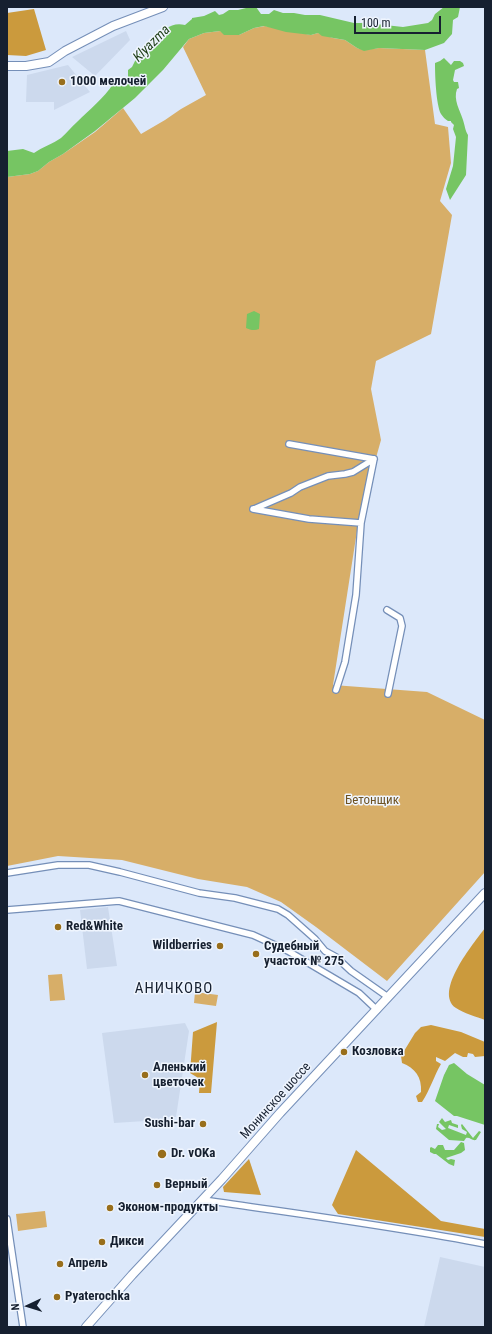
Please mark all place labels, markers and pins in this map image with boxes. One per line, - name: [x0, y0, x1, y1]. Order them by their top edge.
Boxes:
- place label: 1000 мелочей: [70, 74, 146, 90]
- marker: 1000 мелочей: [57, 77, 67, 87]
- place label: Red&White: [66, 919, 123, 935]
- marker: Red&White: [53, 922, 63, 932]
- place label: Wildberries: [153, 938, 212, 954]
- place label: Судебный участок № 275: [264, 939, 344, 970]
- marker: Wildberries: [215, 941, 225, 951]
- marker: Судебный участок № 275: [251, 949, 261, 959]
- place label: Козловка: [352, 1044, 404, 1060]
- marker: Козловка: [339, 1047, 349, 1057]
- place label: Аленький цветочек: [153, 1060, 206, 1091]
- marker: Аленький цветочек: [140, 1070, 150, 1080]
- place label: Sushi-bar: [144, 1116, 195, 1132]
- marker: Sushi-bar: [198, 1119, 208, 1129]
- place label: Dr. vOKa: [171, 1146, 215, 1162]
- marker: Dr. vOKa: [156, 1148, 168, 1160]
- place label: Верный: [165, 1177, 207, 1193]
- marker: Верный: [152, 1180, 162, 1190]
- place label: Эконом-продукты: [118, 1200, 218, 1216]
- marker: Эконом-продукты: [105, 1203, 115, 1213]
- place label: Дикси: [110, 1234, 144, 1250]
- marker: Дикси: [97, 1237, 107, 1247]
- place label: Апрель: [68, 1256, 108, 1272]
- marker: Апрель: [55, 1259, 65, 1269]
- place label: Pyaterochka: [65, 1289, 130, 1305]
- marker: Pyaterochka: [52, 1292, 62, 1302]

